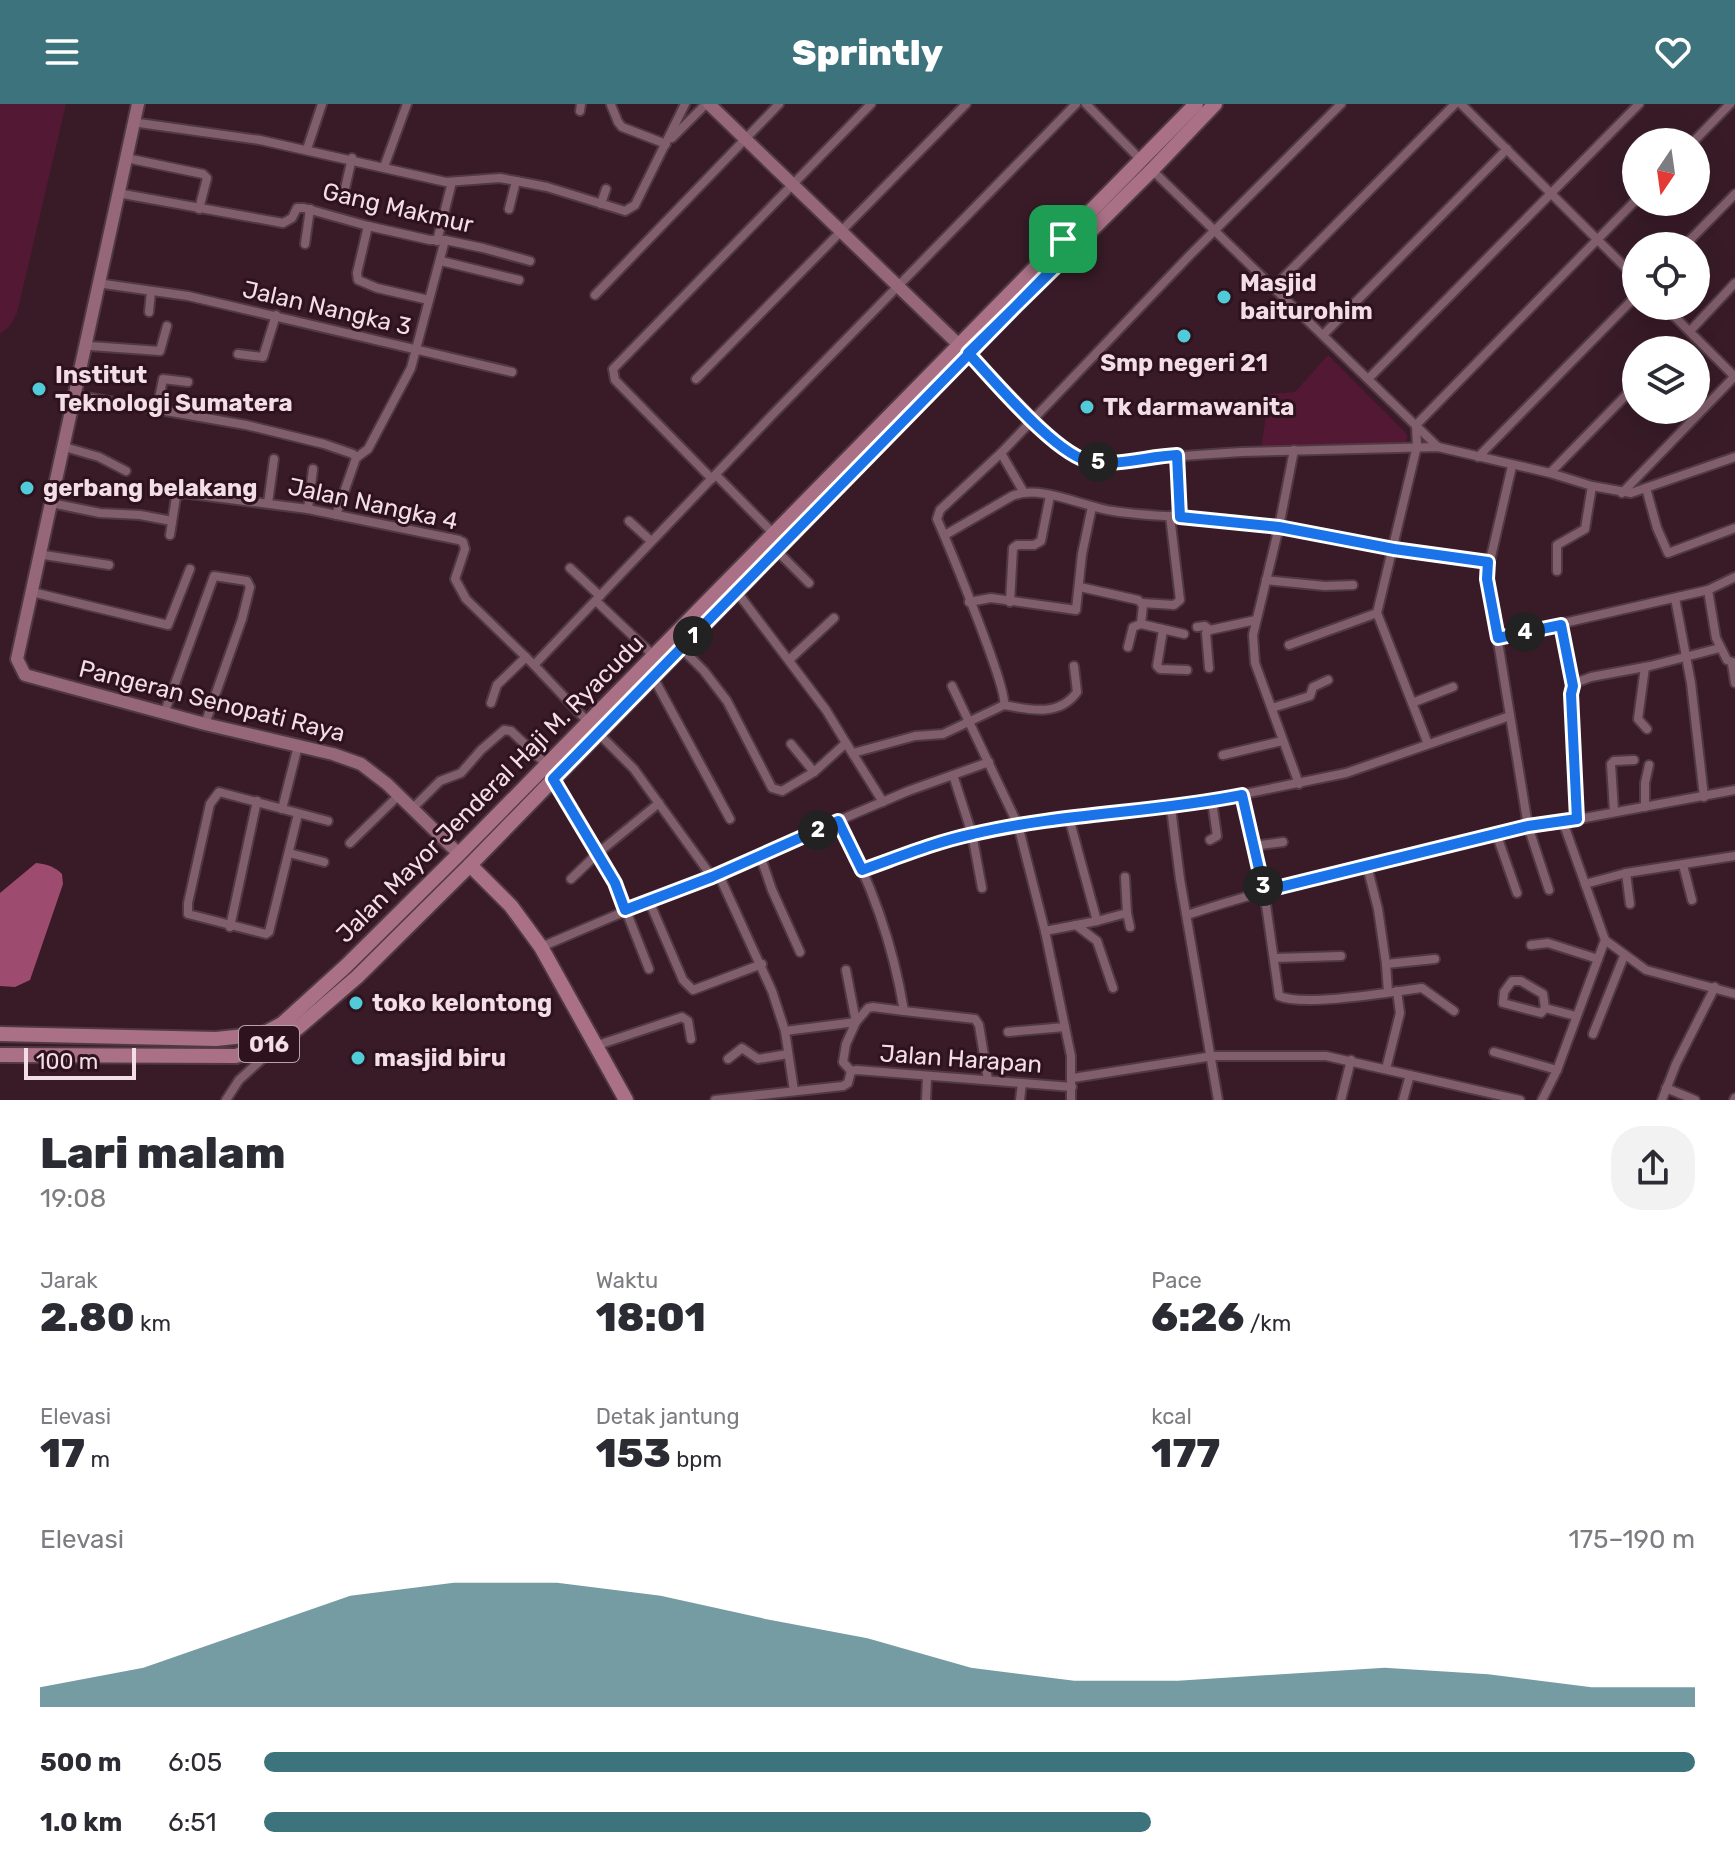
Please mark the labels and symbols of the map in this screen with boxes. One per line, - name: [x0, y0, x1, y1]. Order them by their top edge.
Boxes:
- north arrow: [1622, 128, 1710, 216]
- street label: Gang Makmur: [320, 177, 476, 239]
- pin: [1029, 205, 1097, 273]
- place label: Masjid baiturohim: [1240, 269, 1373, 325]
- street label: Jalan Nangka 3: [240, 275, 414, 341]
- marker: Masjid baiturohim: [1215, 288, 1233, 306]
- marker: Smp negeri 21: [1175, 327, 1193, 345]
- place label: Smp negeri 21: [1100, 349, 1268, 377]
- place label: Institut Teknologi Sumatera: [55, 361, 293, 417]
- marker: Institut Teknologi Sumatera: [30, 380, 48, 398]
- place label: Tk darmawanita: [1103, 393, 1294, 421]
- marker: Tk darmawanita: [1078, 398, 1096, 416]
- pin: 5: [1078, 442, 1118, 482]
- street label: Jalan Nangka 4: [286, 472, 461, 536]
- place label: gerbang belakang: [43, 474, 257, 502]
- marker: gerbang belakang: [18, 479, 36, 497]
- pin: 4: [1505, 612, 1545, 652]
- pin: 1: [673, 616, 713, 656]
- street label: Jalan Mayor Jenderal Haji M. Ryacudu: [330, 629, 650, 949]
- street label: Pangeran Senopati Raya: [76, 654, 348, 748]
- pin: 2: [798, 810, 838, 850]
- pin: 3: [1243, 866, 1283, 906]
- place label: toko kelontong: [372, 989, 552, 1017]
- marker: toko kelontong: [347, 994, 365, 1012]
- road number: 016: [239, 1026, 299, 1062]
- street label: Jalan Harapan: [879, 1039, 1043, 1079]
- scale bar: [24, 1044, 136, 1080]
- place label: masjid biru: [374, 1044, 506, 1072]
- marker: masjid biru: [349, 1049, 367, 1067]

